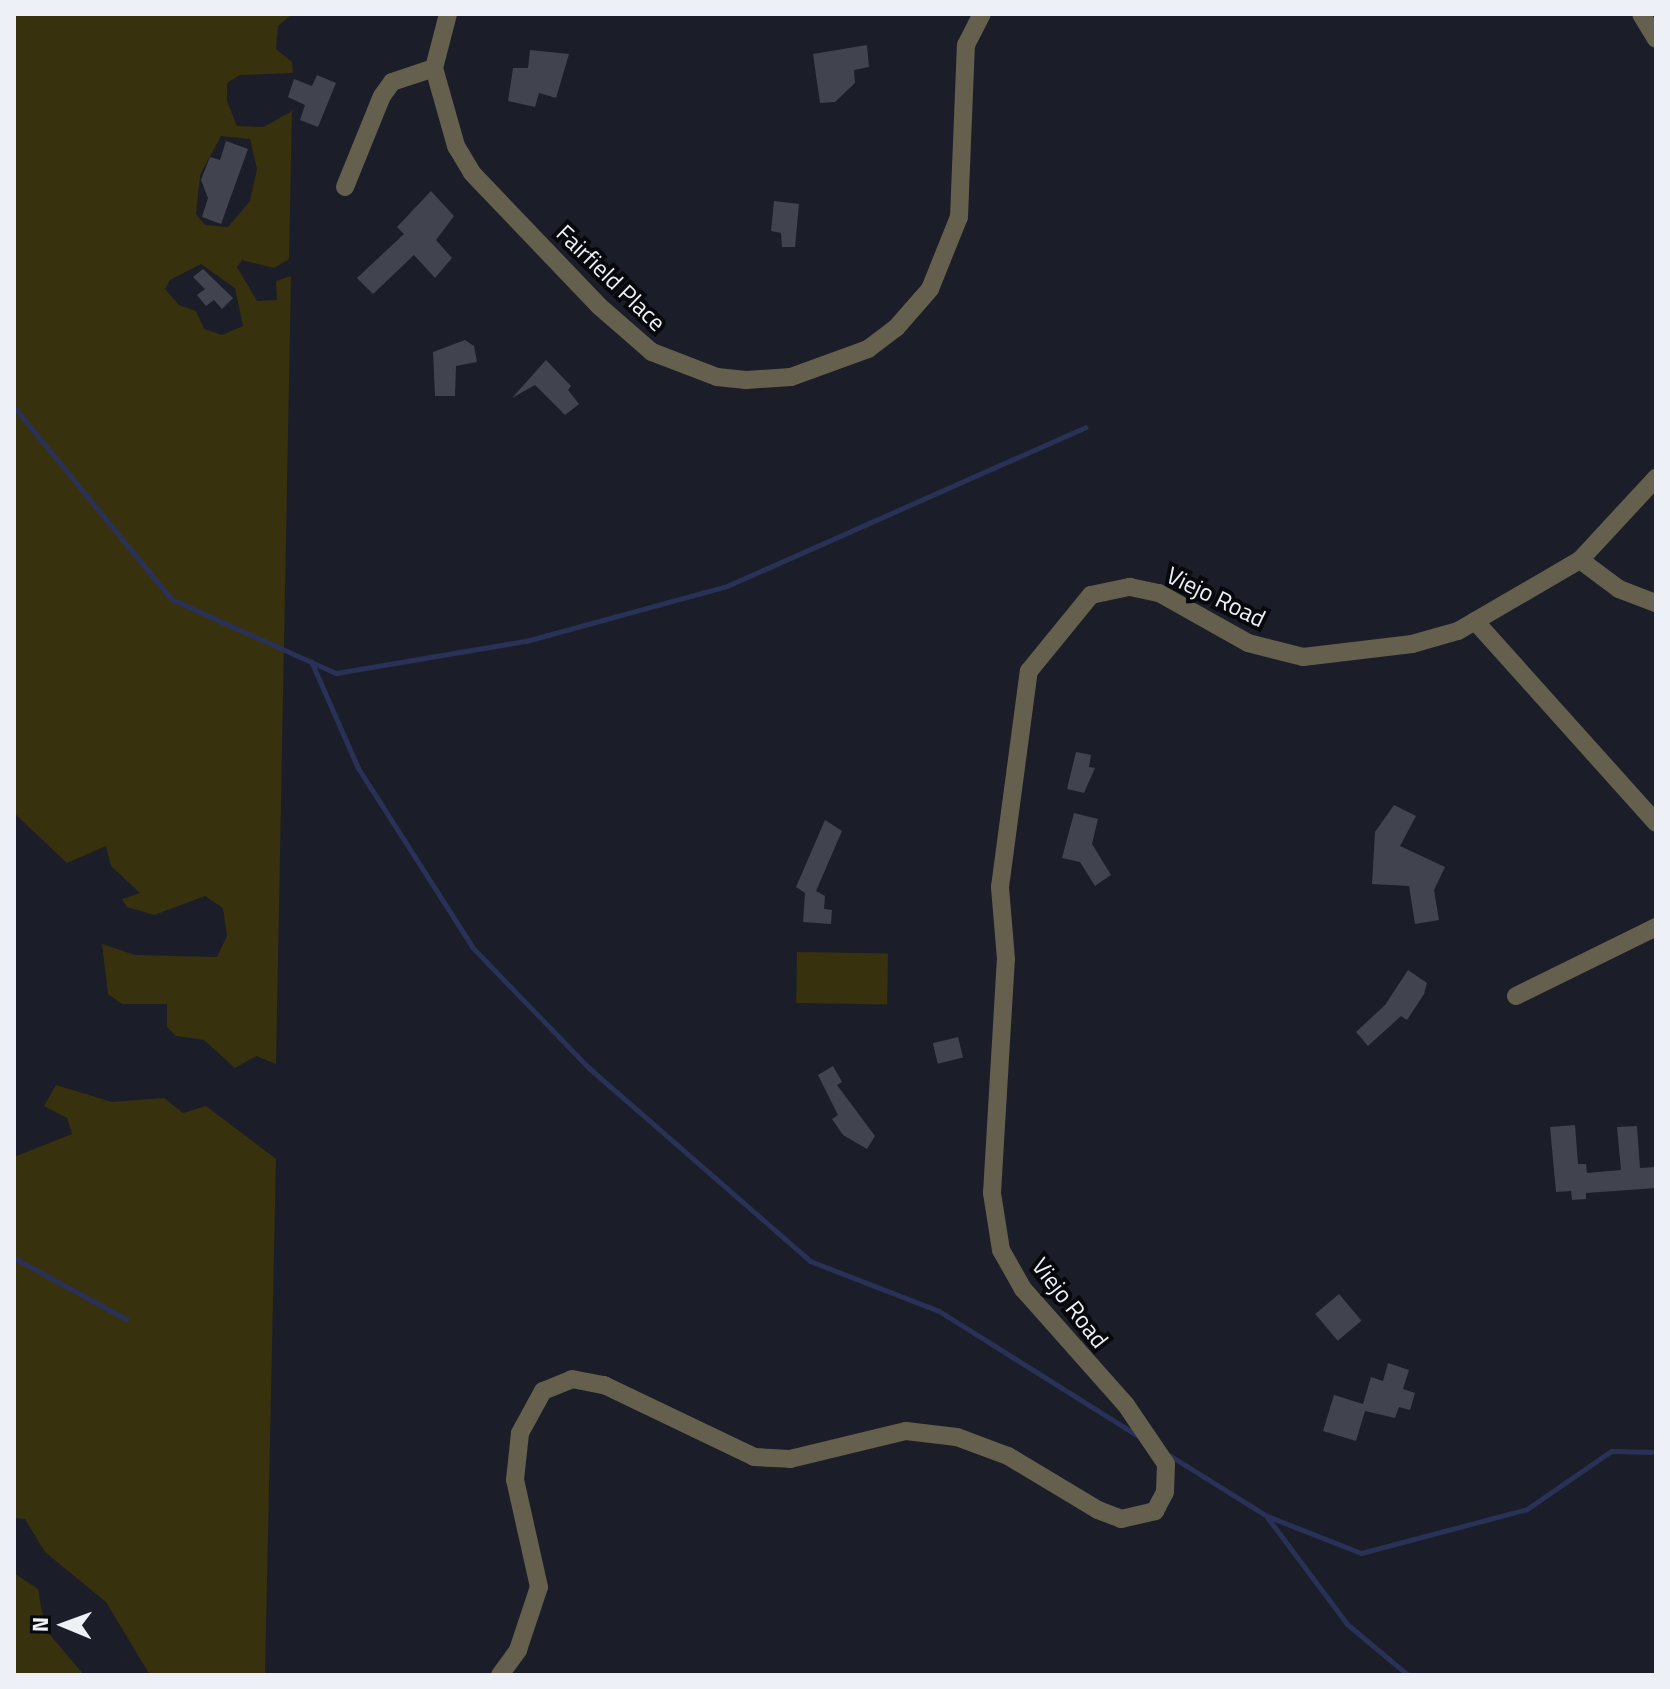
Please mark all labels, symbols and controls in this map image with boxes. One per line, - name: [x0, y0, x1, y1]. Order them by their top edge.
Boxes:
- street label: Fairfield Place: [550, 219, 672, 337]
- street label: Viejo Road: [1162, 561, 1270, 633]
- street label: Viejo Road: [1026, 1252, 1114, 1354]
- north arrow: [24, 1585, 104, 1665]
- text: N: [23, 1617, 57, 1633]

